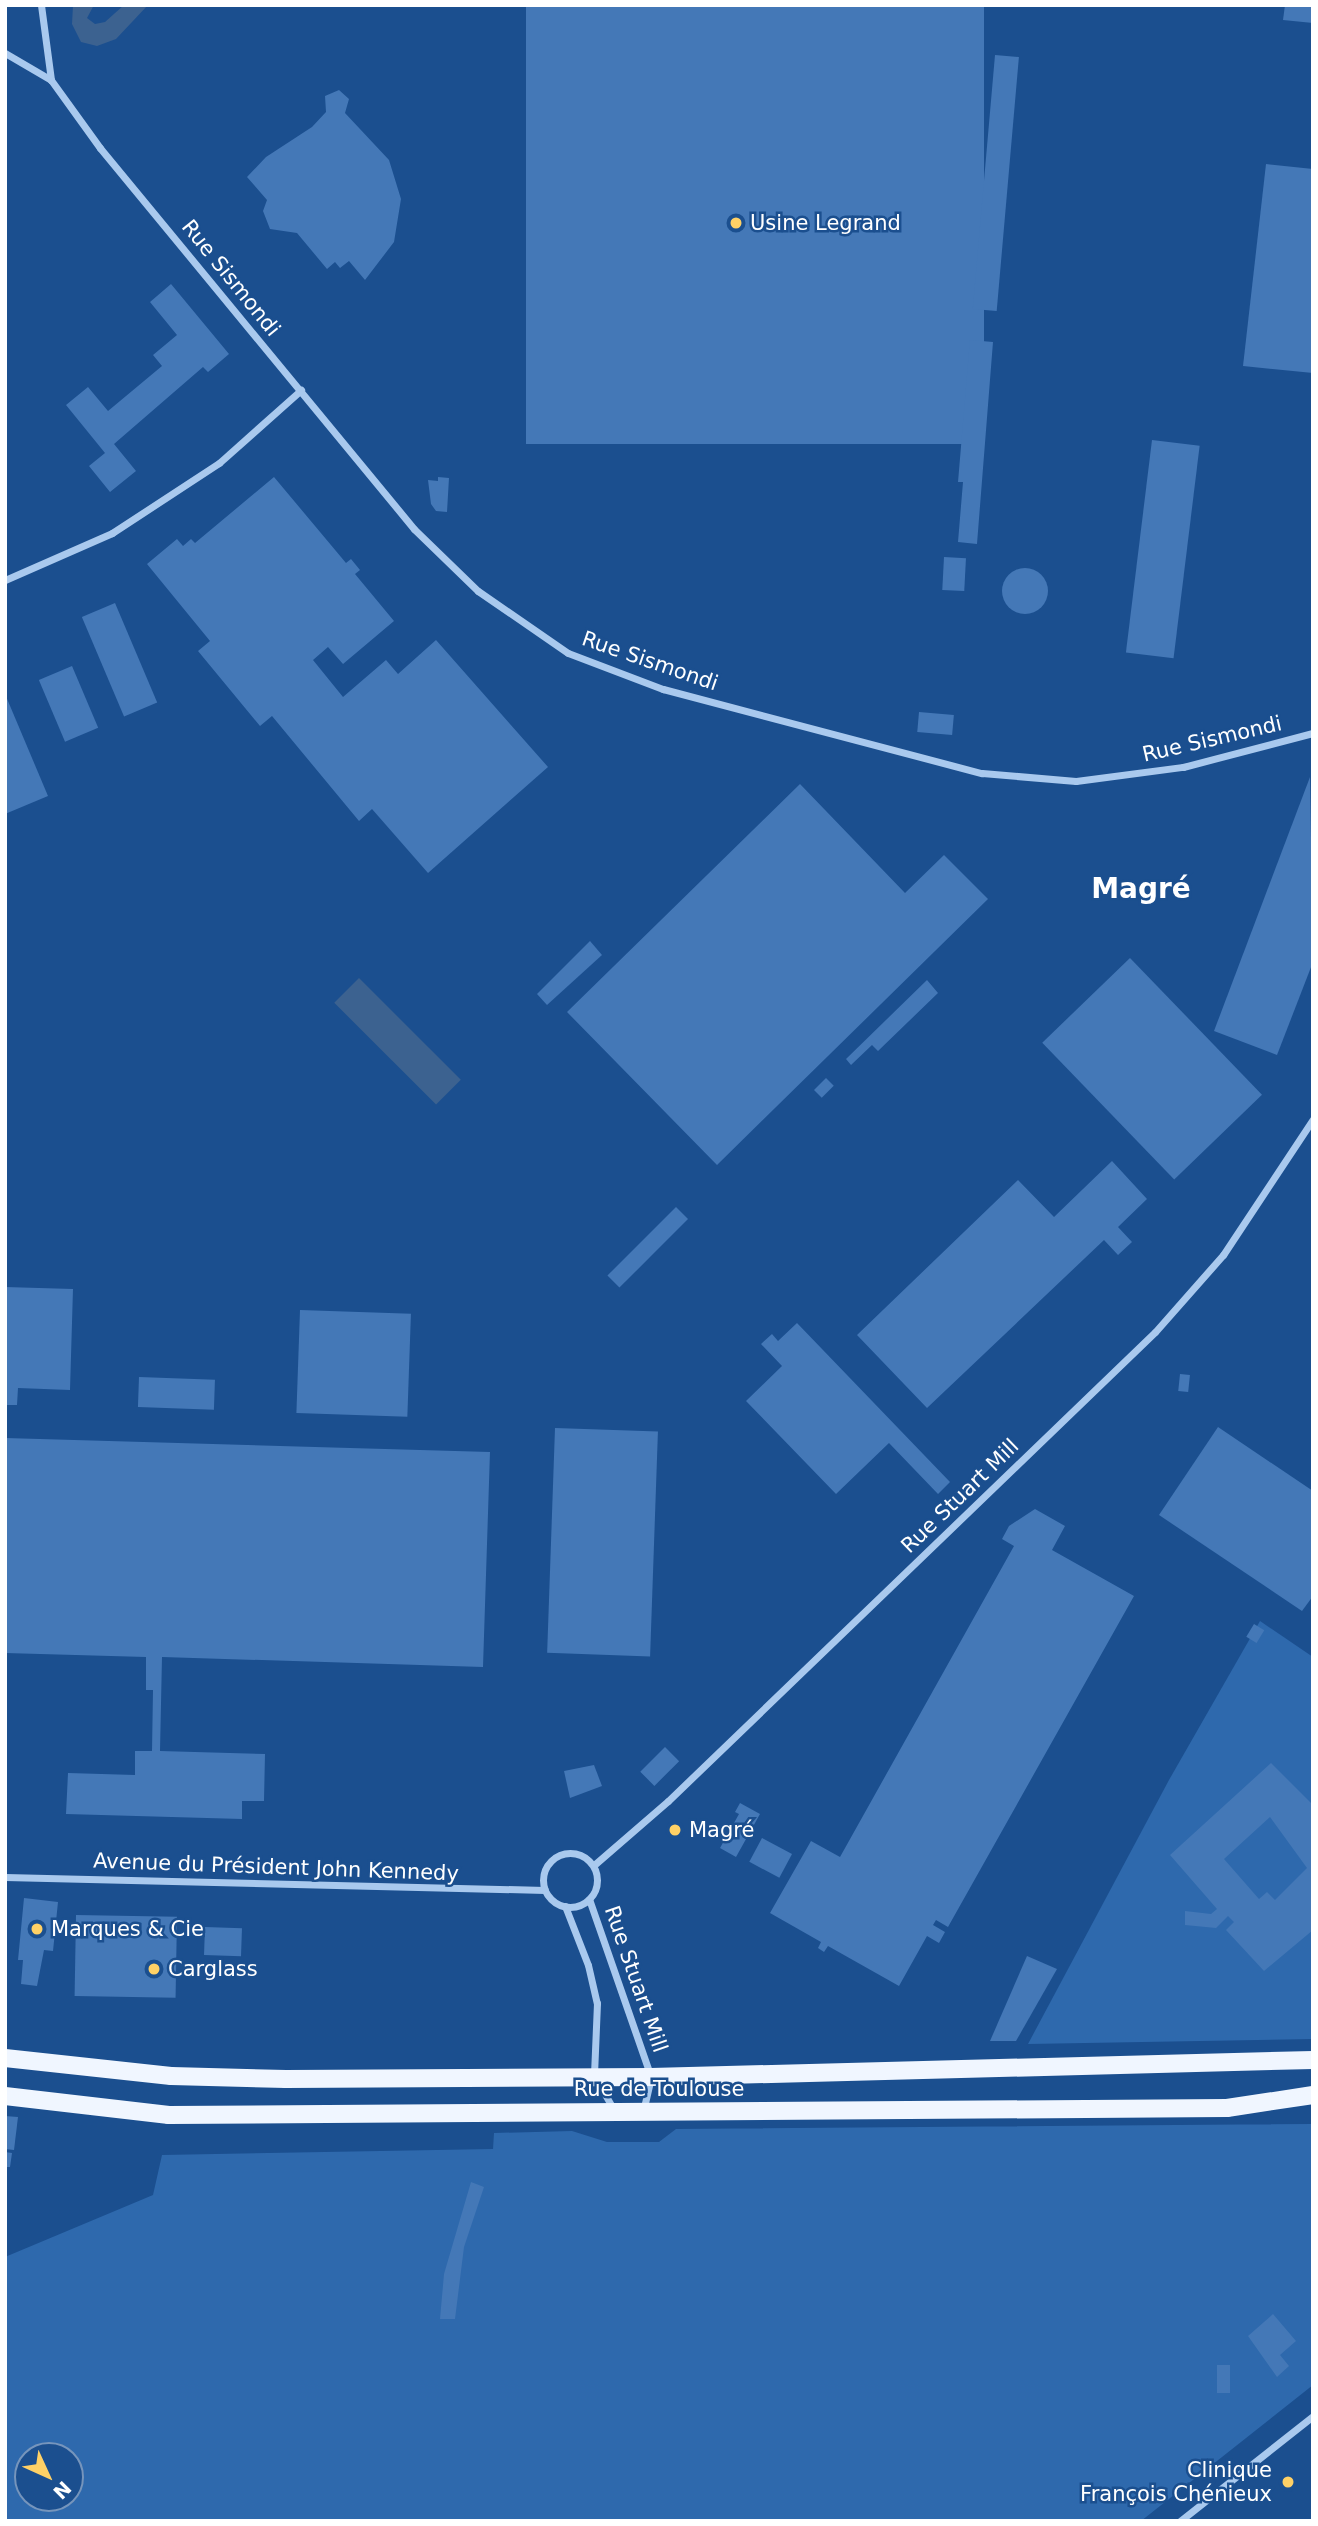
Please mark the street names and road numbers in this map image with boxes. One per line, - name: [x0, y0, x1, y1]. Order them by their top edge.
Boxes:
- street label: Rue Sismondi: [176, 215, 286, 341]
- street label: Rue Sismondi: [579, 626, 721, 696]
- street label: Rue Sismondi: [1140, 711, 1284, 767]
- street label: Rue Stuart Mill: [896, 1434, 1024, 1558]
- street label: Avenue du Président John Kennedy: [93, 1848, 459, 1886]
- street label: Rue Stuart Mill: [599, 1902, 673, 2056]
- street label: Rue de Toulouse: [574, 2076, 744, 2102]

